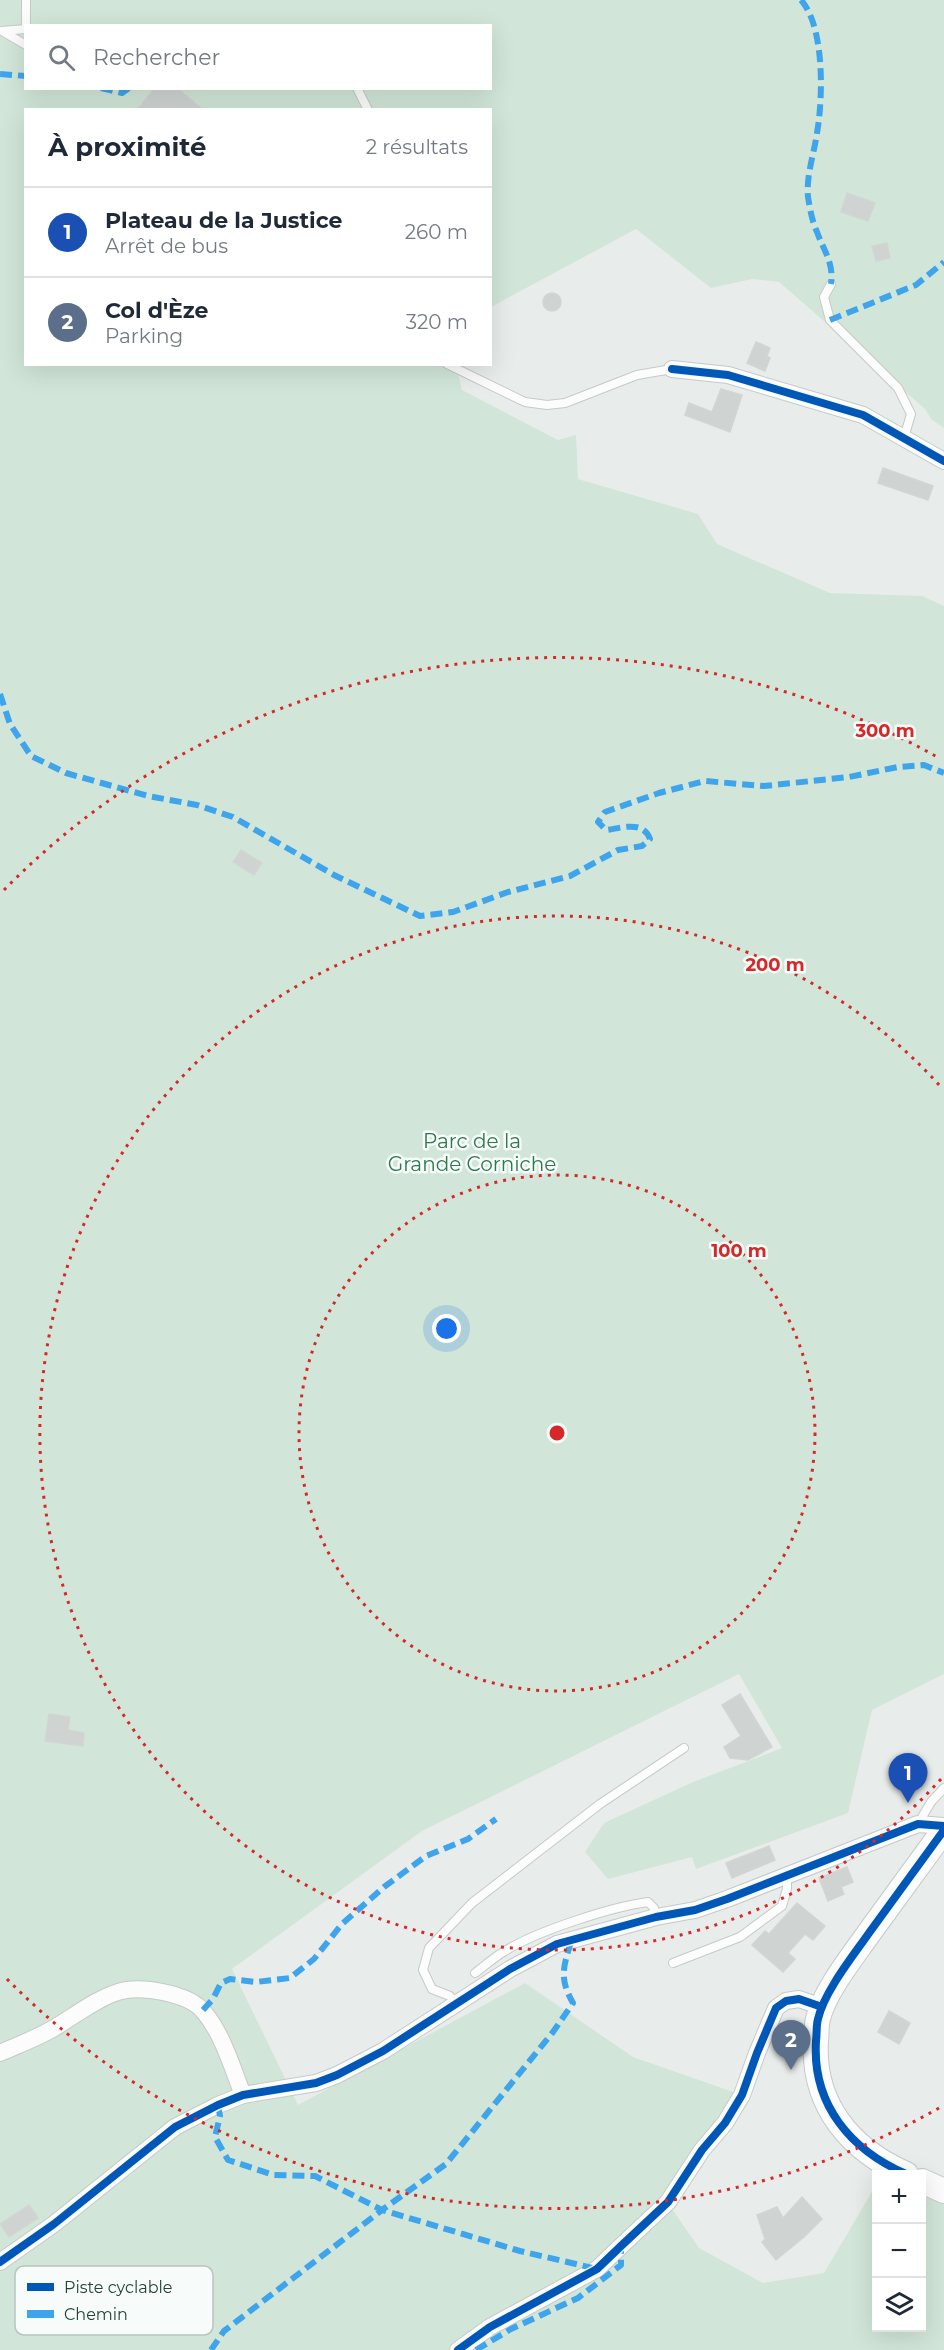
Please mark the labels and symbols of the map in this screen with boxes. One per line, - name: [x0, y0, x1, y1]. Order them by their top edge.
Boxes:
- text: 300 m: [854, 720, 915, 742]
- text: 200 m: [745, 954, 805, 976]
- park label: Parc de la Grande Corniche: [388, 1129, 556, 1176]
- text: 100 m: [711, 1240, 767, 1262]
- your location: [432, 1314, 461, 1343]
- centre of rings: [547, 1423, 567, 1443]
- pin: 1: [888, 1754, 928, 1803]
- pin: 2: [772, 2020, 810, 2070]
- legend: [15, 2266, 213, 2335]
- text: Piste cyclable: [64, 2278, 172, 2297]
- text: Chemin: [64, 2305, 128, 2324]

